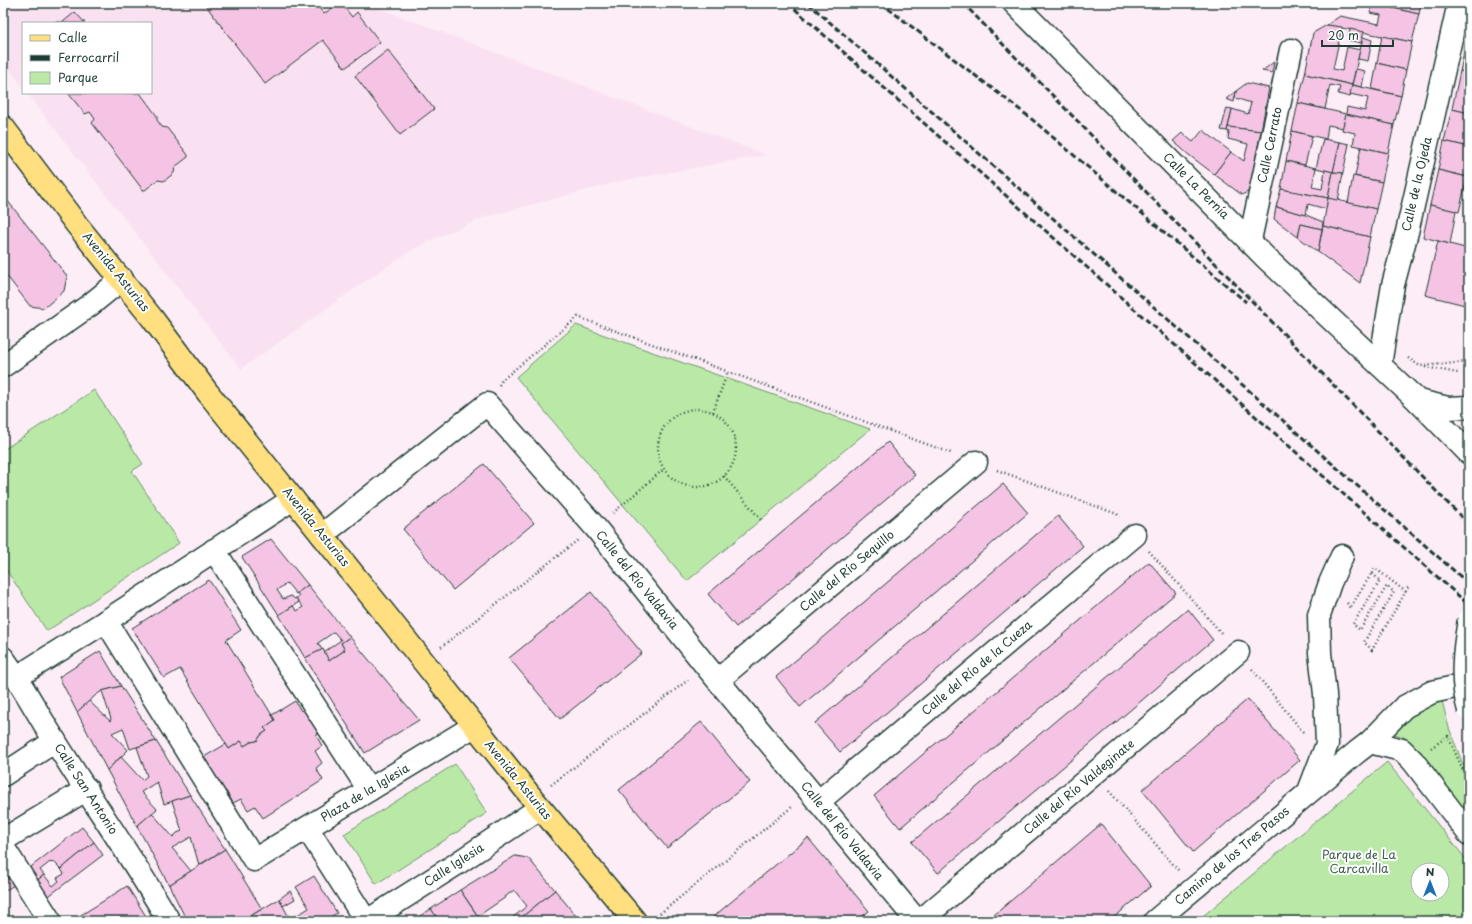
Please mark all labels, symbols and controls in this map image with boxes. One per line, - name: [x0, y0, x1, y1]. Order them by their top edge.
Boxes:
- legend: [22, 22, 152, 94]
- scale bar: [1322, 22, 1393, 48]
- text: 20 m: [1328, 26, 1359, 44]
- text: Calle: [58, 28, 88, 46]
- text: Ferrocarril: [58, 48, 119, 66]
- text: Parque: [58, 68, 98, 86]
- street label: Calle Cerrato: [1252, 105, 1286, 185]
- street label: Calle de la Ojeda: [1396, 134, 1436, 233]
- street label: Calle La Pernía: [1159, 148, 1234, 223]
- street label: Avenida Asturias: [79, 228, 155, 315]
- street label: Avenida Asturias: [279, 483, 355, 570]
- street label: Calle del Río Sequillo: [795, 525, 898, 615]
- street label: Calle del Río Valdavia: [592, 526, 684, 633]
- street label: Calle del Río de la Cueza: [917, 615, 1036, 719]
- street label: Calle del Río Valdeginate: [1019, 734, 1138, 838]
- street label: Avenida Asturias: [481, 736, 557, 823]
- street label: Calle San Antonio: [51, 739, 123, 838]
- street label: Plaza de la Iglesia: [317, 758, 413, 826]
- street label: Calle del Río Valdavia: [797, 777, 889, 884]
- street label: Camino de los Tres Pasos: [1170, 801, 1293, 909]
- street label: Calle Iglesia: [420, 838, 488, 890]
- park label: Parque de La Carcavilla: [1322, 845, 1396, 877]
- north arrow: [1410, 862, 1450, 902]
- text: N: [1426, 863, 1435, 880]

